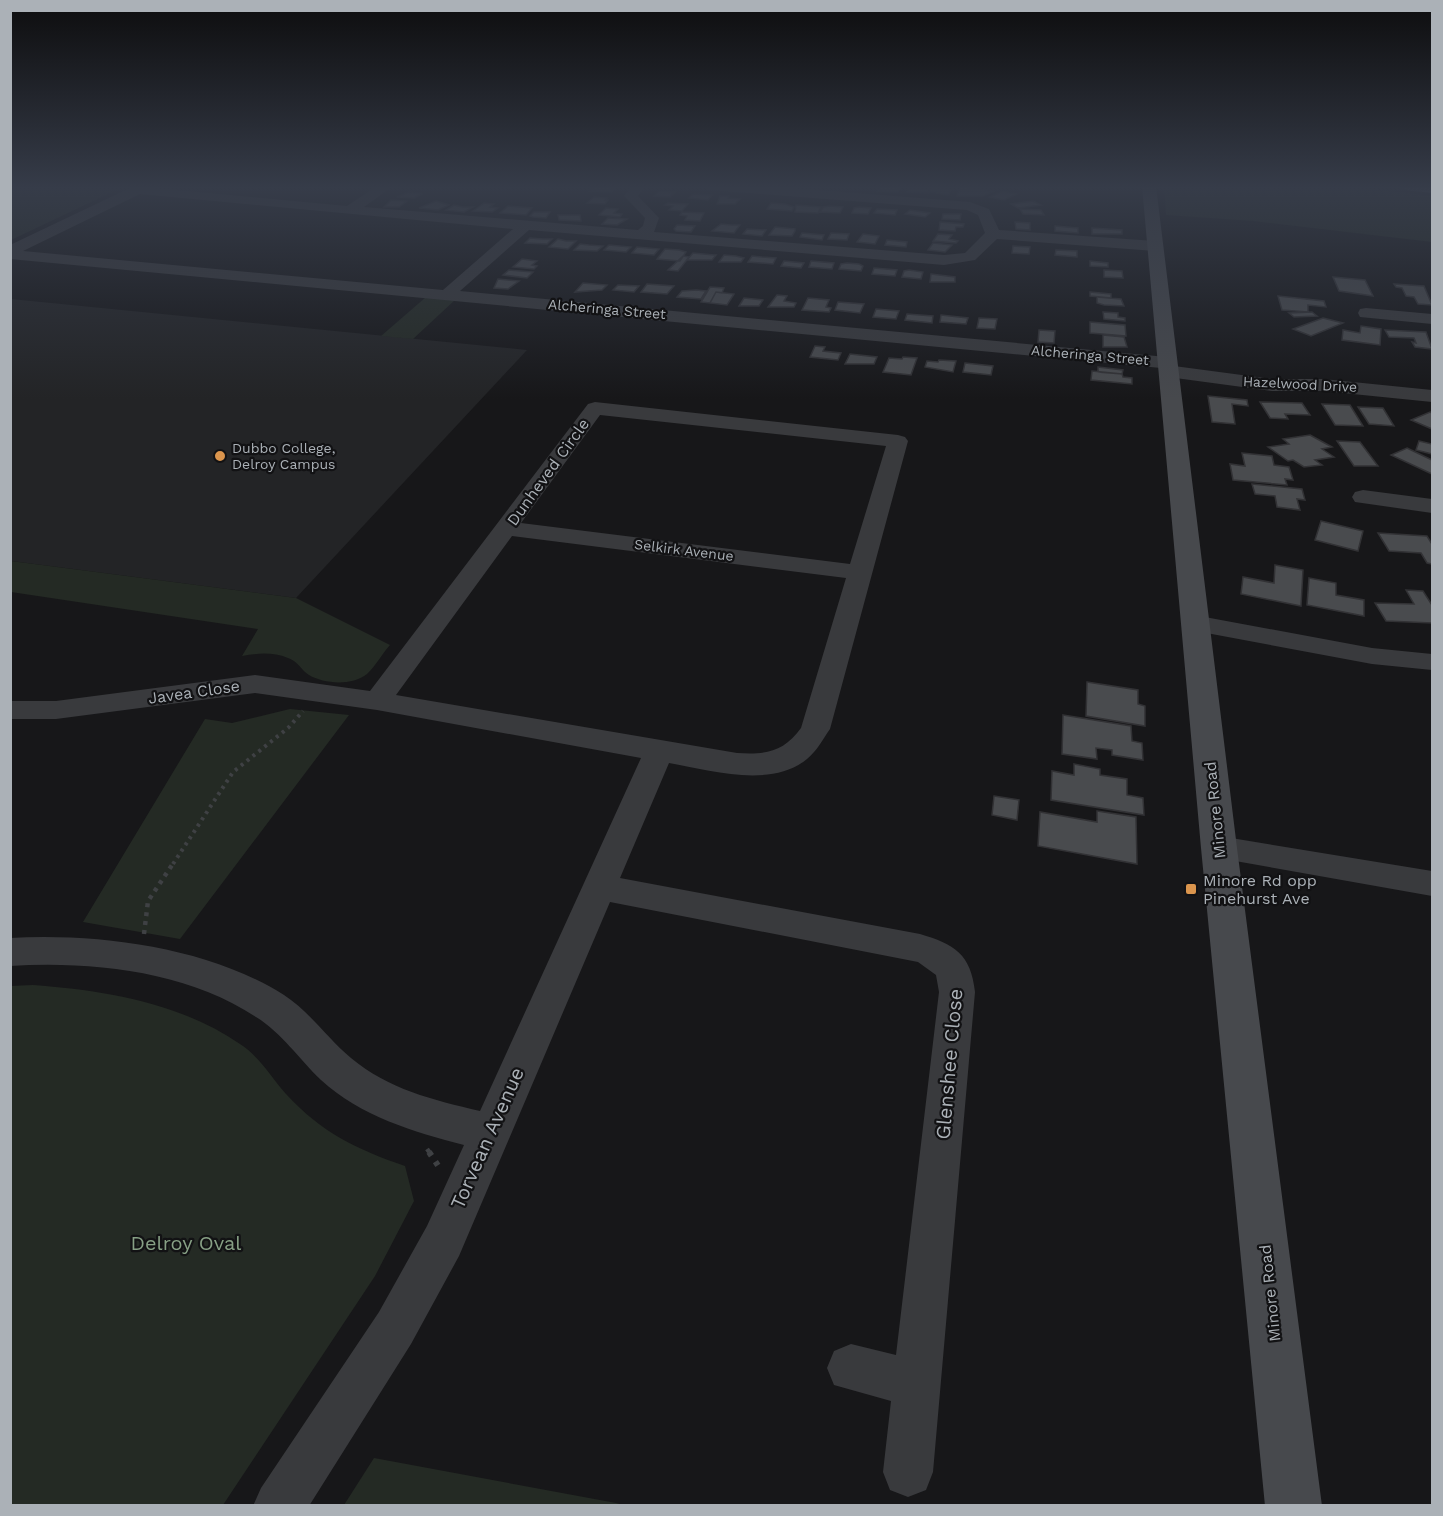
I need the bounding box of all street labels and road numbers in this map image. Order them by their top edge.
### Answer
street label: Alcheringa Street [547,296,667,322]
street label: Alcheringa Street [1030,342,1150,368]
street label: Hazelwood Drive [1243,373,1357,395]
street label: Dunheved Circle [503,415,593,529]
street label: Selkirk Avenue [633,536,735,564]
street label: Javea Close [147,676,241,708]
street label: Minore Road [1200,761,1230,859]
street label: Glenshee Close [930,988,968,1140]
street label: Torvean Avenue [445,1063,529,1213]
street label: Minore Road [1255,1244,1285,1342]

